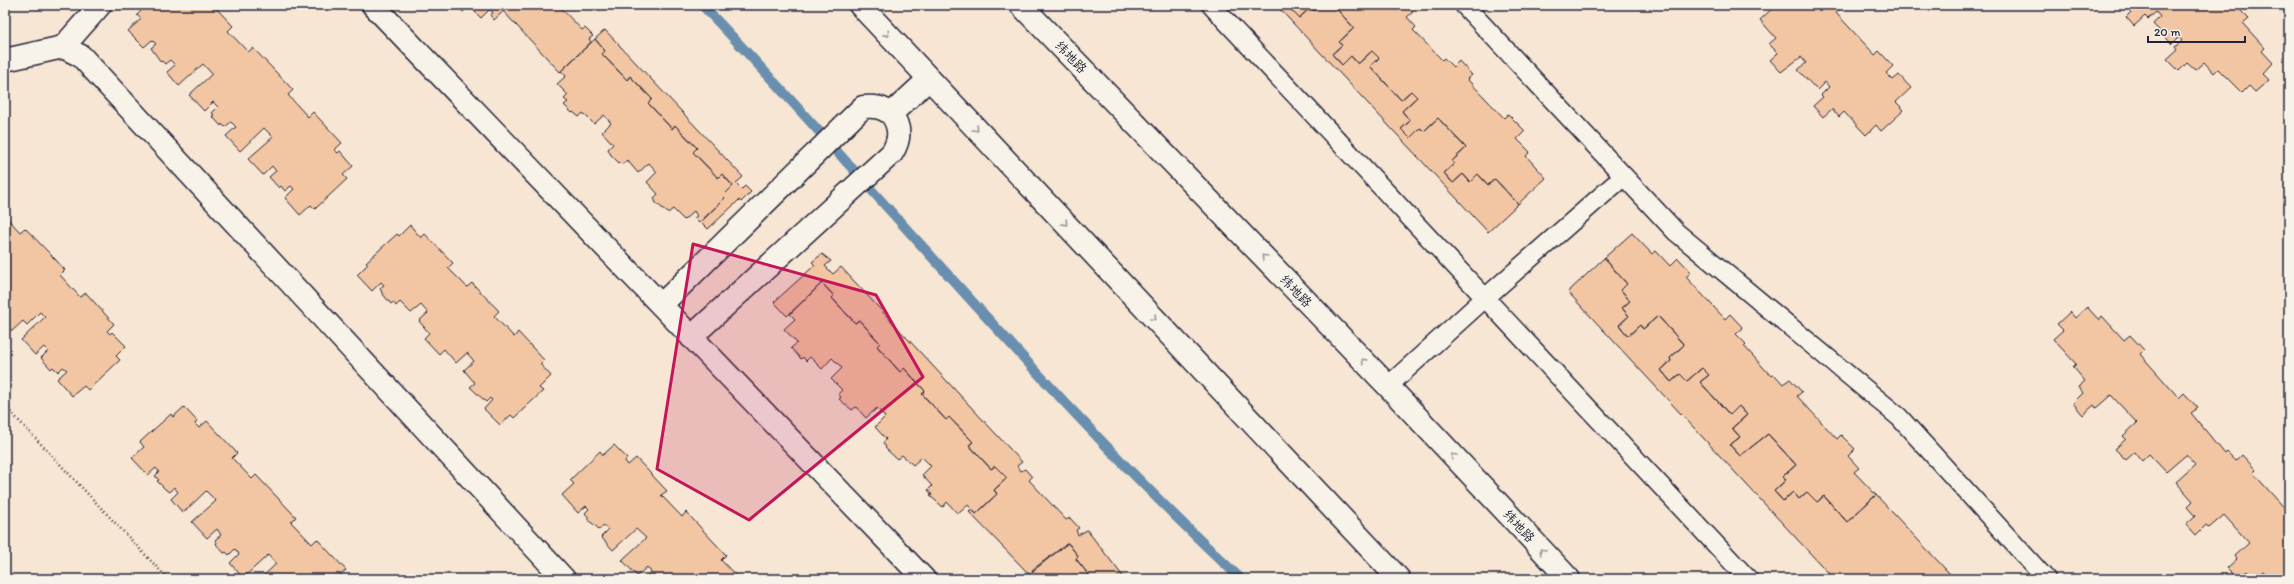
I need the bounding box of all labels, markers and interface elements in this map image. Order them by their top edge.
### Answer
scale bar [2148,18,2245,44]
text: 20 m [2154,25,2181,39]
one-way arrow [882,29,889,37]
street label: 纬地路 [1052,38,1090,76]
one-way arrow [971,124,978,132]
one-way arrow [1060,219,1067,226]
one-way arrow [1262,255,1269,262]
street label: 纬地路 [1277,272,1315,310]
one-way arrow [1149,313,1156,321]
one-way arrow [1361,358,1369,366]
one-way arrow [1450,453,1458,461]
street label: 纬地路 [1500,507,1538,545]
one-way arrow [1540,548,1547,555]

